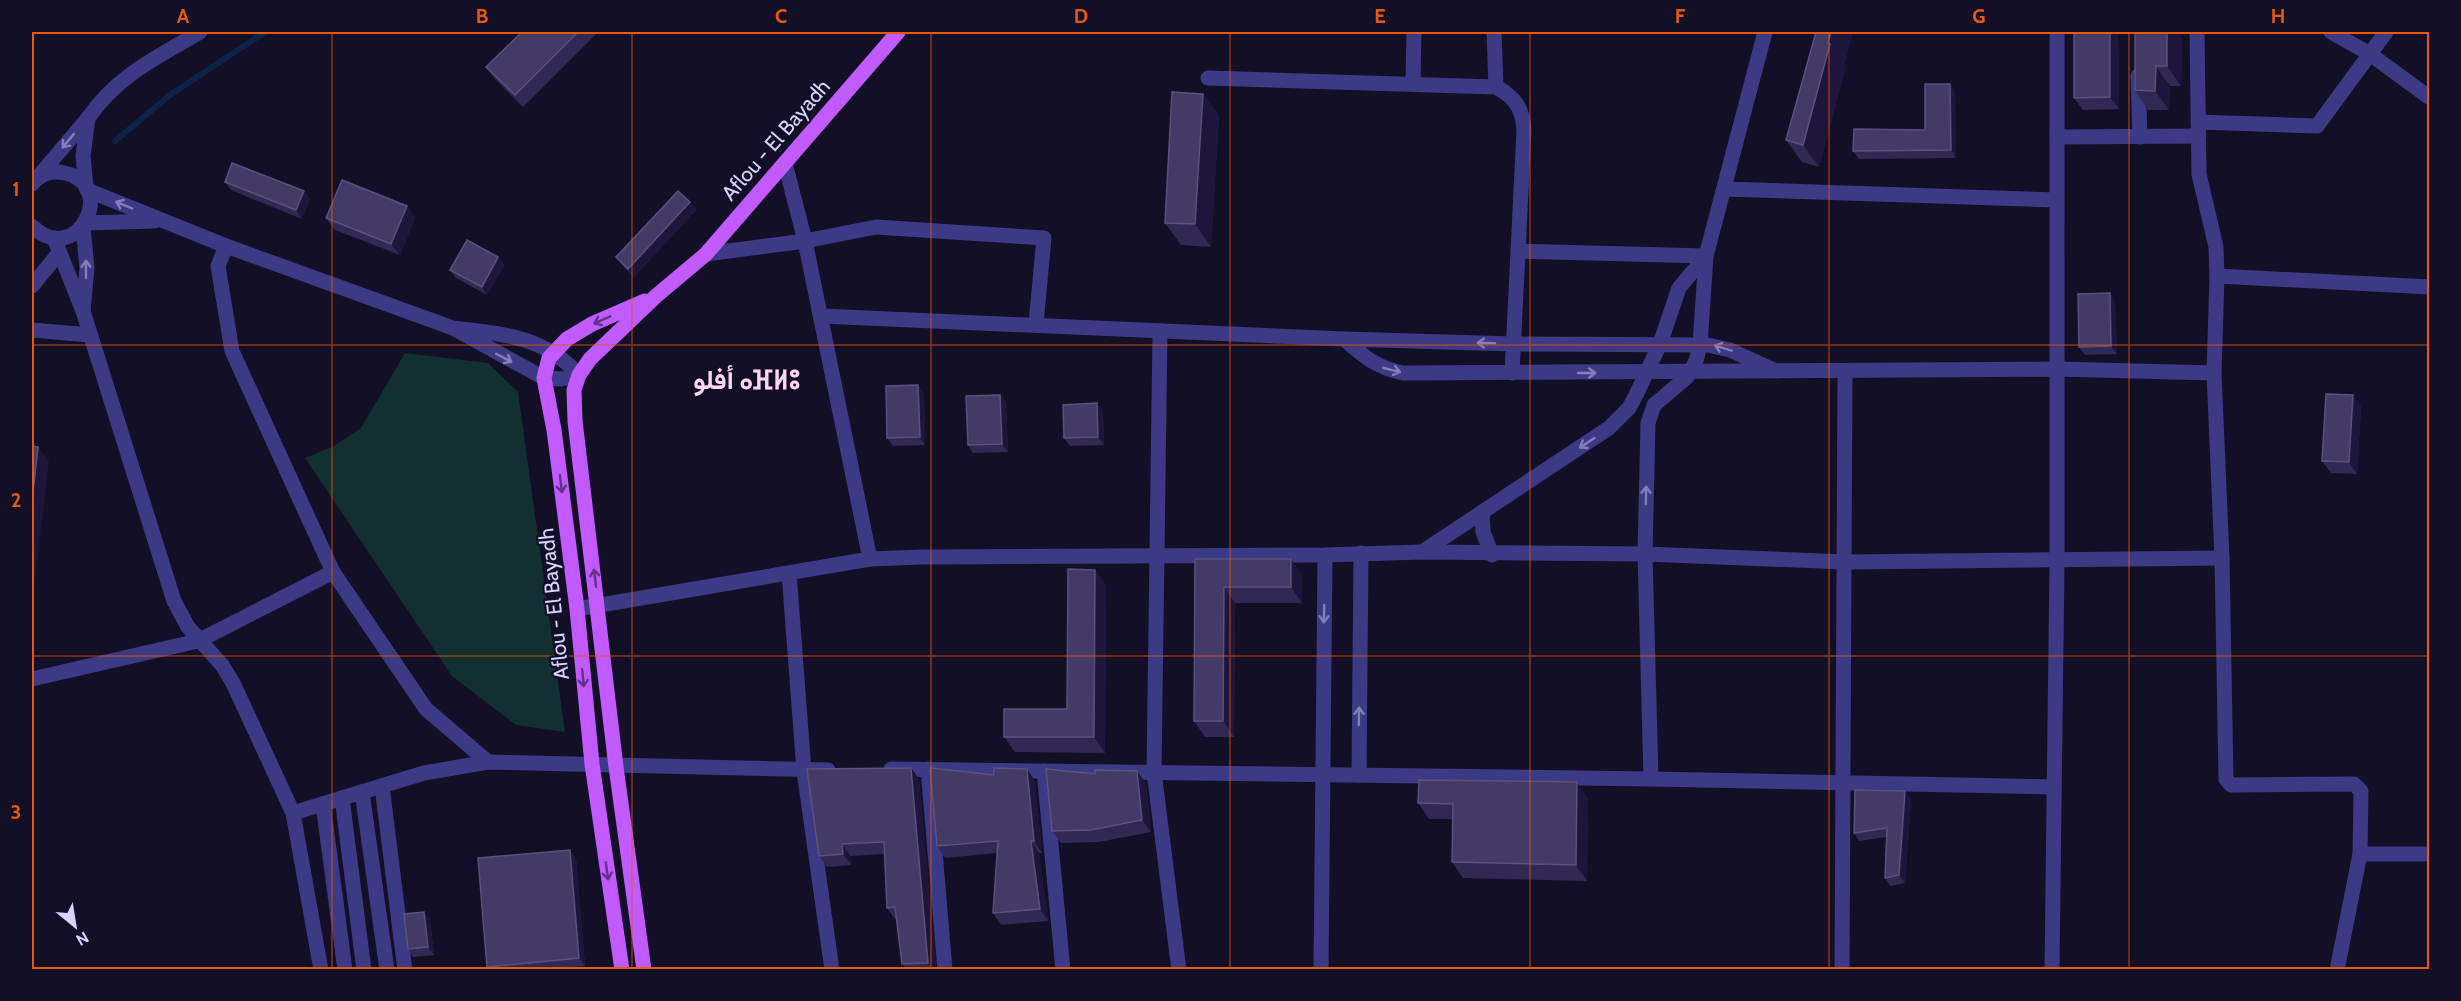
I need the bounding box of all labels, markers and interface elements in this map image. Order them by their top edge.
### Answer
text: A [177,4,190,28]
text: B [476,4,488,28]
text: C [775,4,787,28]
text: D [1074,4,1088,28]
text: E [1374,4,1386,28]
text: F [1675,4,1686,28]
text: G [1972,4,1986,28]
text: H [2271,4,2285,28]
street label: Aflou - El Bayadh [716,74,835,205]
one-way arrow [62,133,75,149]
text: 1 [12,177,20,201]
one-way arrow [115,199,134,210]
one-way arrow [80,259,92,279]
one-way arrow [593,315,611,326]
one-way arrow [1477,337,1497,349]
one-way arrow [1713,342,1732,353]
one-way arrow [494,353,512,364]
district label: أفلو ⴰⴼⵍⵓ [693,363,801,397]
one-way arrow [1382,365,1401,377]
one-way arrow [1576,367,1596,379]
one-way arrow [1579,436,1596,449]
one-way arrow [556,474,567,494]
one-way arrow [1641,486,1652,506]
text: 2 [11,488,21,512]
street label: Aflou - El Bayadh [533,527,574,681]
one-way arrow [589,569,600,588]
one-way arrow [1318,603,1330,623]
one-way arrow [578,668,589,687]
one-way arrow [1353,707,1365,727]
text: 3 [11,800,21,824]
one-way arrow [602,861,613,881]
north arrow [45,896,105,956]
text: N [73,928,92,950]

